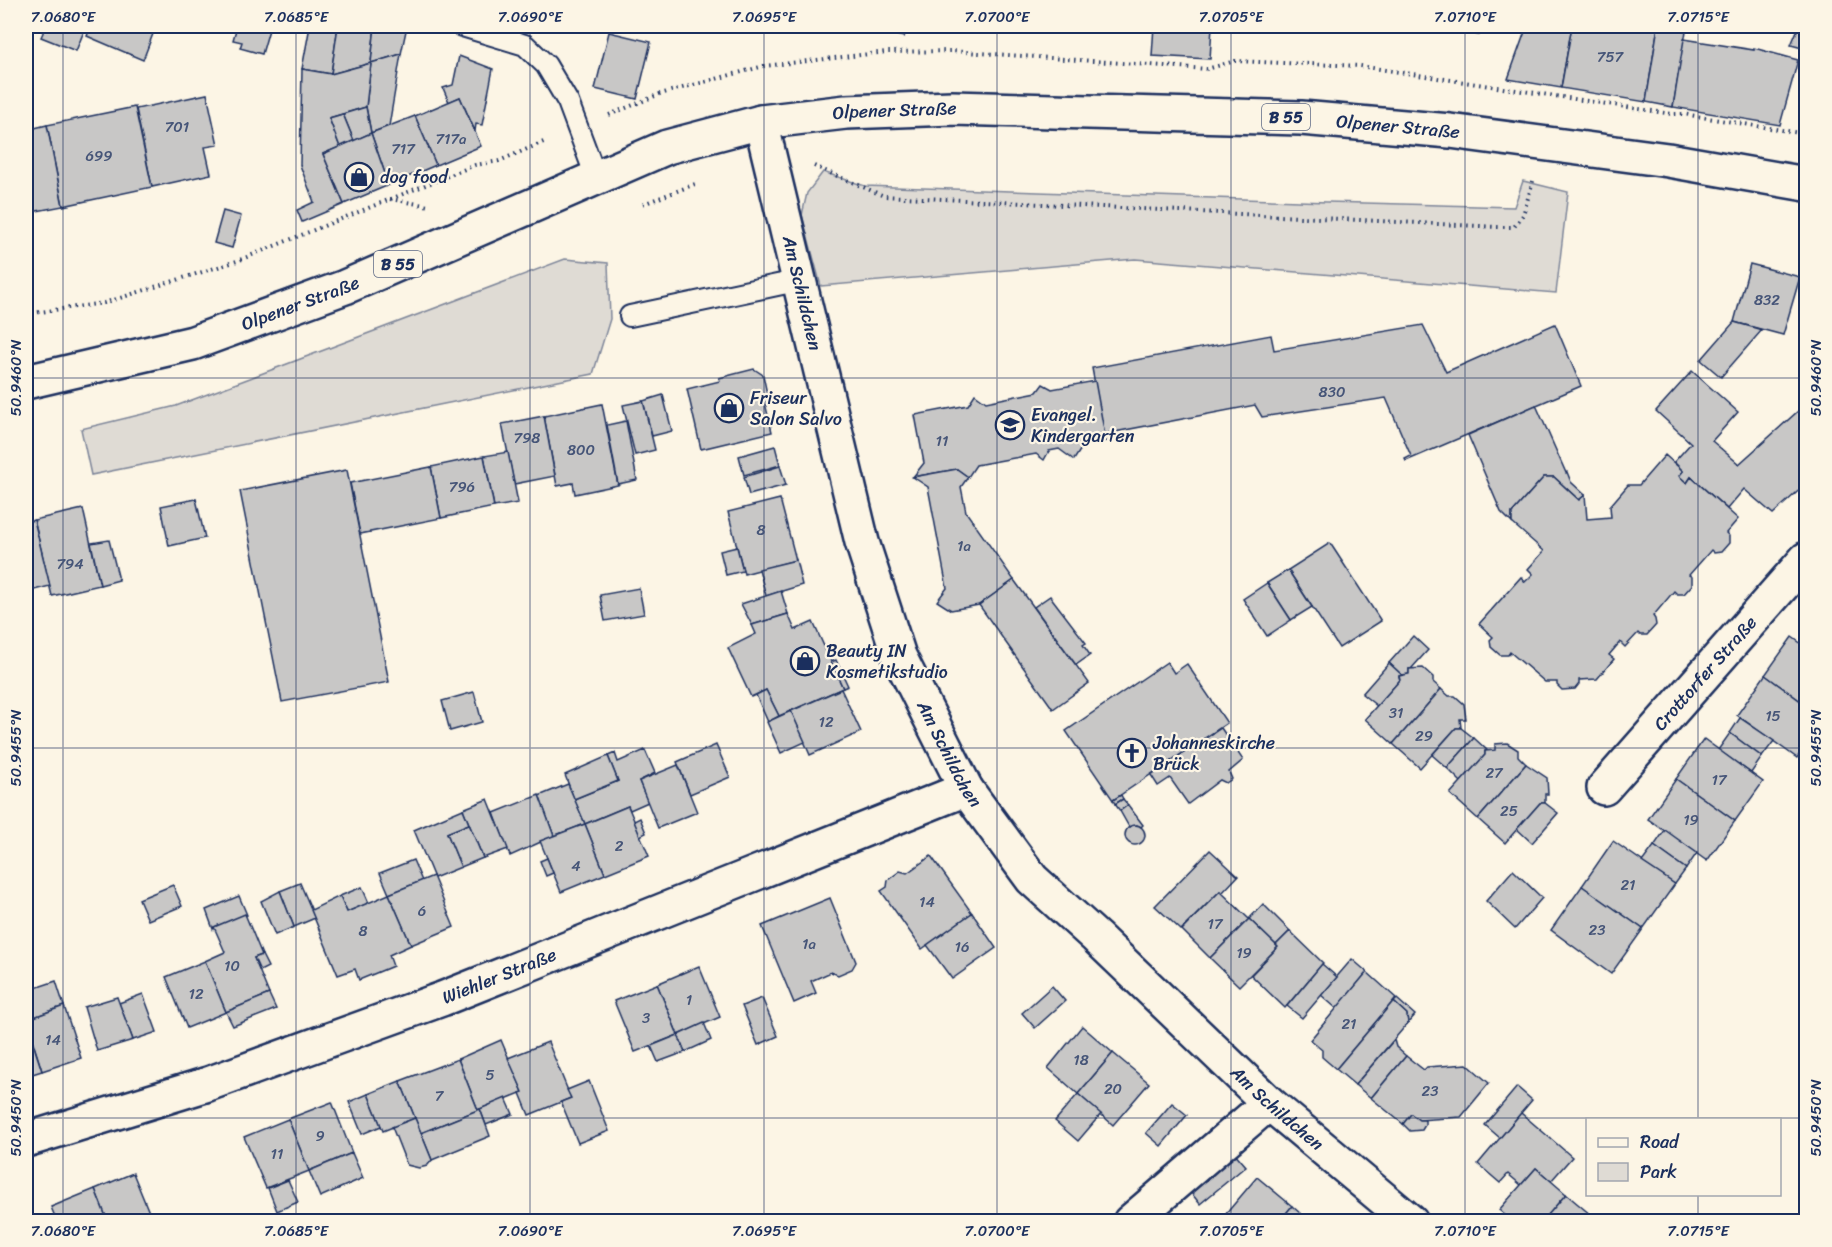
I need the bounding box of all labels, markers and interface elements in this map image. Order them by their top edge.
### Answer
text: 7.0680°E [31,4,97,30]
text: 7.0685°E [264,4,330,30]
text: 7.0690°E [498,4,564,30]
text: 7.0695°E [732,4,798,30]
text: 7.0700°E [965,4,1031,30]
text: 7.0705°E [1199,4,1265,30]
text: 7.0710°E [1434,4,1498,30]
text: 7.0715°E [1667,4,1730,30]
house number: 757 [1597,44,1625,70]
street label: Olpener Straße [831,92,957,129]
road number: B 55 [1262,104,1310,130]
street label: Olpener Straße [1335,105,1462,148]
house number: 701 [165,114,189,140]
house number: 717a [435,126,467,152]
house number: 717 [391,136,416,162]
house number: 699 [86,143,112,169]
shop icon: dog food [343,161,375,193]
place label: dog food [380,161,449,193]
street label: Am Schildchen [773,231,831,354]
road number: B 55 [374,251,422,277]
street label: Olpener Straße [237,267,365,340]
house number: 832 [1754,287,1780,313]
text: 50.9460°N [3,339,29,416]
text: 50.9460°N [1803,339,1829,416]
house number: 830 [1319,379,1345,405]
place label: Friseur Salon Salvo [750,382,842,435]
shop icon: Friseur Salon Salvo [713,392,745,424]
place label: Evangel. Kindergarten [1031,399,1135,452]
school or university icon: Evangel. Kindergarten [994,409,1026,441]
house number: 798 [514,425,540,451]
house number: 11 [936,428,948,454]
house number: 800 [567,437,595,463]
house number: 796 [449,474,475,500]
house number: 8 [756,517,766,543]
house number: 1a [957,533,971,559]
house number: 794 [56,551,84,577]
street label: Crottorfer Straße [1645,608,1765,738]
place label: Beauty IN Kosmetikstudio [826,635,948,688]
shop icon: Beauty IN Kosmetikstudio [789,645,821,677]
street label: Am Schildchen [907,694,991,815]
house number: 31 [1389,700,1403,726]
house number: 15 [1765,703,1781,729]
text: 50.9455°N [3,709,29,786]
house number: 12 [818,709,834,735]
text: 50.9455°N [1803,709,1829,786]
house number: 29 [1415,723,1433,749]
place label: Johanneskirche Brück [1152,727,1275,780]
church icon: Johanneskirche Brück [1116,737,1148,769]
house number: 27 [1485,760,1504,786]
house number: 17 [1711,767,1728,793]
house number: 25 [1500,798,1518,824]
house number: 19 [1683,807,1699,833]
house number: 2 [615,833,624,859]
house number: 4 [571,853,581,879]
house number: 21 [1620,872,1636,898]
house number: 14 [919,889,935,915]
house number: 6 [418,898,426,924]
house number: 17 [1207,911,1224,937]
house number: 23 [1589,917,1605,943]
house number: 8 [358,918,368,944]
house number: 1a [802,931,816,957]
house number: 16 [955,934,969,960]
street label: Wiehler Straße [437,939,561,1013]
house number: 19 [1236,940,1252,966]
house number: 10 [224,953,240,979]
house number: 12 [188,981,204,1007]
house number: 1 [686,987,692,1013]
house number: 3 [642,1005,650,1031]
house number: 21 [1341,1011,1357,1037]
house number: 14 [45,1027,61,1053]
house number: 18 [1073,1047,1089,1073]
street label: Am Schildchen [1222,1057,1332,1159]
house number: 5 [485,1062,495,1088]
house number: 20 [1104,1076,1122,1102]
house number: 23 [1422,1078,1438,1104]
text: 50.9450°N [3,1079,29,1157]
text: 50.9450°N [1803,1079,1829,1157]
house number: 7 [435,1083,445,1109]
legend [1586,1118,1781,1196]
house number: 9 [315,1123,325,1149]
text: Road [1640,1126,1680,1158]
house number: 11 [271,1141,283,1167]
text: Park [1640,1156,1677,1188]
text: 7.0680°E [31,1218,97,1244]
text: 7.0685°E [264,1218,330,1244]
text: 7.0690°E [498,1218,564,1244]
text: 7.0695°E [732,1218,798,1244]
text: 7.0700°E [965,1218,1031,1244]
text: 7.0705°E [1199,1218,1265,1244]
text: 7.0710°E [1434,1218,1498,1244]
text: 7.0715°E [1667,1218,1730,1244]

